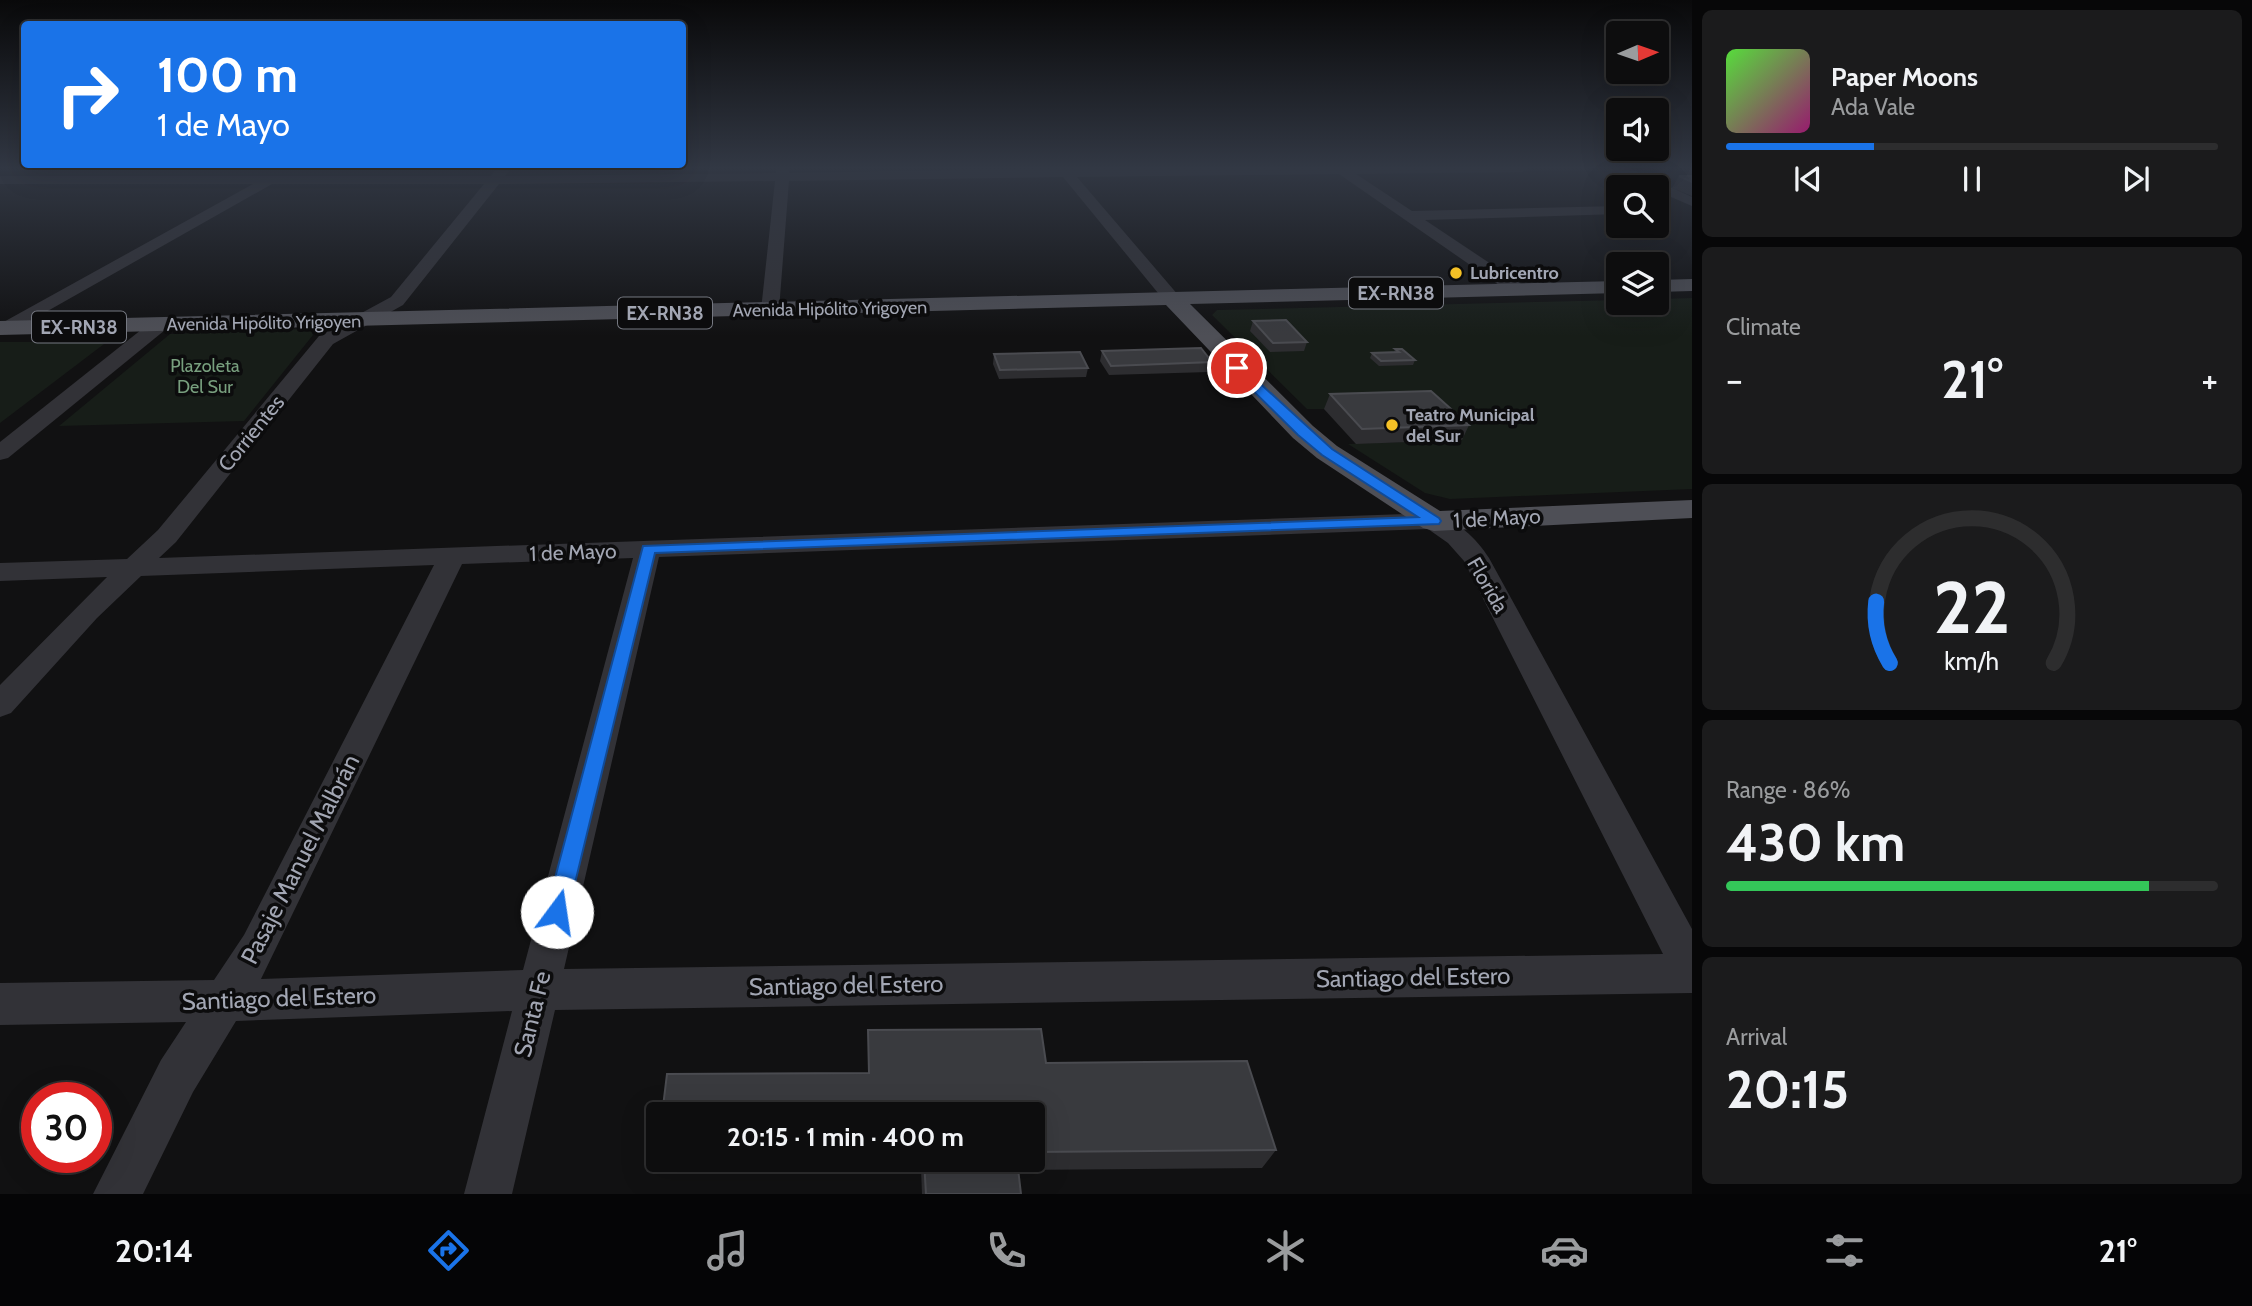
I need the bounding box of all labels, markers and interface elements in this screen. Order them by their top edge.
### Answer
north arrow [1606,21,1670,84]
map controls [1606,21,1669,315]
text: 100 m [157,45,298,104]
icon: right [42,49,133,140]
text: Paper Moons [1831,61,1978,93]
text: Ada Vale [1831,93,1915,121]
button: sound [1606,98,1669,161]
text: 1 de Mayo [157,105,290,144]
icon: previous [1789,160,1827,198]
icon: pause [1953,160,1991,198]
icon: next [2117,160,2155,198]
button: search [1606,175,1669,238]
button: layers [1606,252,1669,315]
place label: Lubricentro [1470,262,1559,284]
marker: Lubricentro [1448,265,1464,281]
road number: EX-RN38 [1349,278,1443,308]
street label: Avenida Hipólito Yrigoyen [733,296,927,322]
road number: EX-RN38 [618,298,712,328]
street label: Avenida Hipólito Yrigoyen [167,310,361,336]
road number: EX-RN38 [32,312,126,342]
text: Climate [1726,313,1801,341]
pin [1207,338,1267,398]
text: 21° [1941,348,2003,411]
icon: arrive [1218,349,1256,387]
park label: Plazoleta Del Sur [170,355,240,398]
text: − [1726,356,1743,403]
text: + [2201,356,2218,403]
street label: Corrientes [213,390,289,476]
place label: Teatro Municipal del Sur [1406,404,1535,447]
marker: Teatro Municipal del Sur [1384,417,1400,433]
street label: 1 de Mayo [1453,503,1541,533]
street label: 1 de Mayo [529,538,617,566]
street label: Florida [1462,553,1514,617]
text: 22 [1933,563,2011,651]
text: km/h [1945,646,1999,676]
street label: Pasaje Manuel Malbrán [235,749,365,969]
text: Range · 86% [1726,776,1850,804]
text: 430 km [1726,811,1905,874]
position arrow [520,875,594,949]
street label: Santiago del Estero [1315,961,1511,993]
street label: Santa Fe [507,968,557,1060]
street label: Santiago del Estero [748,969,944,1001]
street label: Santiago del Estero [181,980,377,1016]
text: Arrival [1726,1023,1787,1051]
text: 20:15 [1726,1058,1849,1121]
speed limit sign: 30 [21,1082,112,1173]
text: 20:15 · 1 min · 400 m [727,1121,964,1153]
icon: directions [424,1226,473,1275]
icon: music [703,1226,752,1275]
icon: phone [982,1226,1031,1275]
icon: climate [1261,1226,1310,1275]
icon: car [1540,1226,1589,1275]
icon: filters [1820,1226,1869,1275]
text: 20:14 [115,1231,193,1270]
text: 21° [2099,1231,2137,1270]

